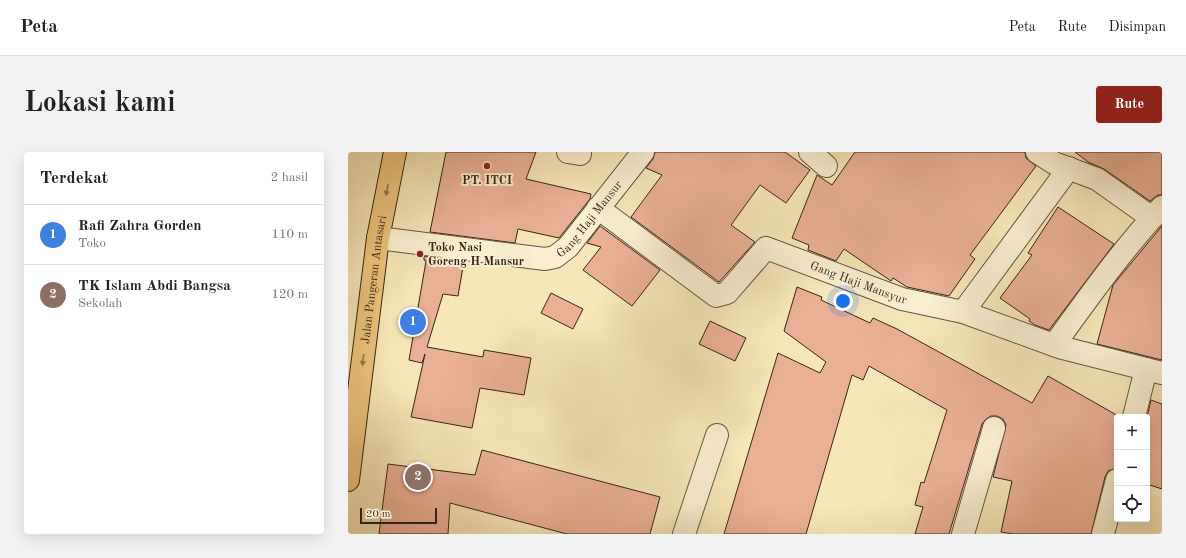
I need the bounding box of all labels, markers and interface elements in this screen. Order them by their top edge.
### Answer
text: Peta [20,18,58,37]
text: Peta [1009,20,1036,34]
text: Rute [1058,20,1087,34]
text: Disimpan [1109,20,1166,34]
button: Rute [1096,86,1162,123]
text: Lokasi kami [24,90,176,118]
marker: PT. ITCI [482,161,492,171]
text: Terdekat [40,170,108,187]
text: 2 hasil [271,171,308,184]
place label: PT. ITCI [462,175,512,187]
street label: Gang Haji Mansur [555,179,625,260]
one-way arrow [384,184,390,196]
street label: Jalan Pangeran Antasari [360,215,389,345]
text: Rafi Zahra Gorden [78,219,202,234]
text: 1 [49,228,57,241]
text: 110 m [271,228,308,241]
text: Toko [78,237,106,250]
place label: Toko Nasi Goreng H Mansur [428,242,524,268]
marker: Toko Nasi Goreng H Mansur [415,249,425,259]
street label: Gang Haji Mansyur [808,260,908,307]
text: TK Islam Abdi Bangsa [78,279,231,294]
text: 2 [49,288,57,301]
text: 120 m [271,288,308,301]
your location [833,291,853,311]
text: Sekolah [78,297,122,310]
pin: 1 [400,307,426,337]
one-way arrow [359,354,366,366]
map controls [1114,414,1150,522]
button: + [1114,414,1150,450]
button: − [1114,450,1150,486]
pin: 2 [405,462,431,492]
button: locate [1114,486,1150,522]
scale bar [360,506,437,525]
text: 20 m [366,509,391,520]

